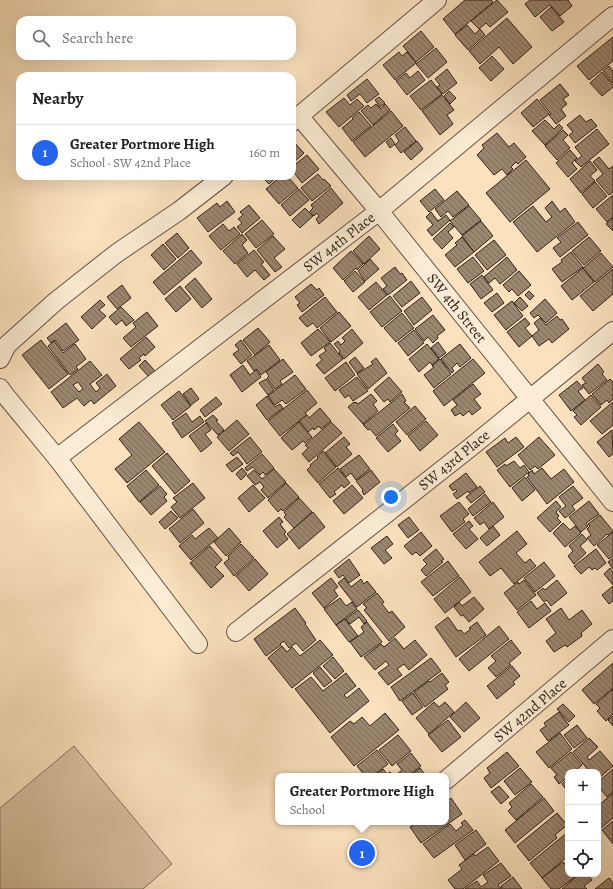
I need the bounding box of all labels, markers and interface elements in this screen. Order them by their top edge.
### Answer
search box [16,16,296,60]
icon: search [30,27,52,49]
text: Search here [62,28,133,48]
text: Nearby [32,87,83,110]
text: Greater Portmore High [70,134,215,154]
text: 1 [43,144,47,161]
text: 160 m [249,144,280,161]
text: School · SW 42nd Place [70,154,191,171]
street label: SW 44th Place [299,207,379,276]
street label: SW 4th Street [423,269,491,347]
street label: SW 43rd Place [414,425,494,495]
your location [381,487,401,507]
street label: SW 42nd Place [489,673,571,747]
map controls [565,769,601,877]
button: + [565,769,601,805]
popup [275,773,449,825]
text: Greater Portmore High [290,781,434,801]
text: School [290,801,325,818]
button: − [565,805,601,841]
pin: 1 [349,838,375,868]
button: locate [565,841,601,877]

